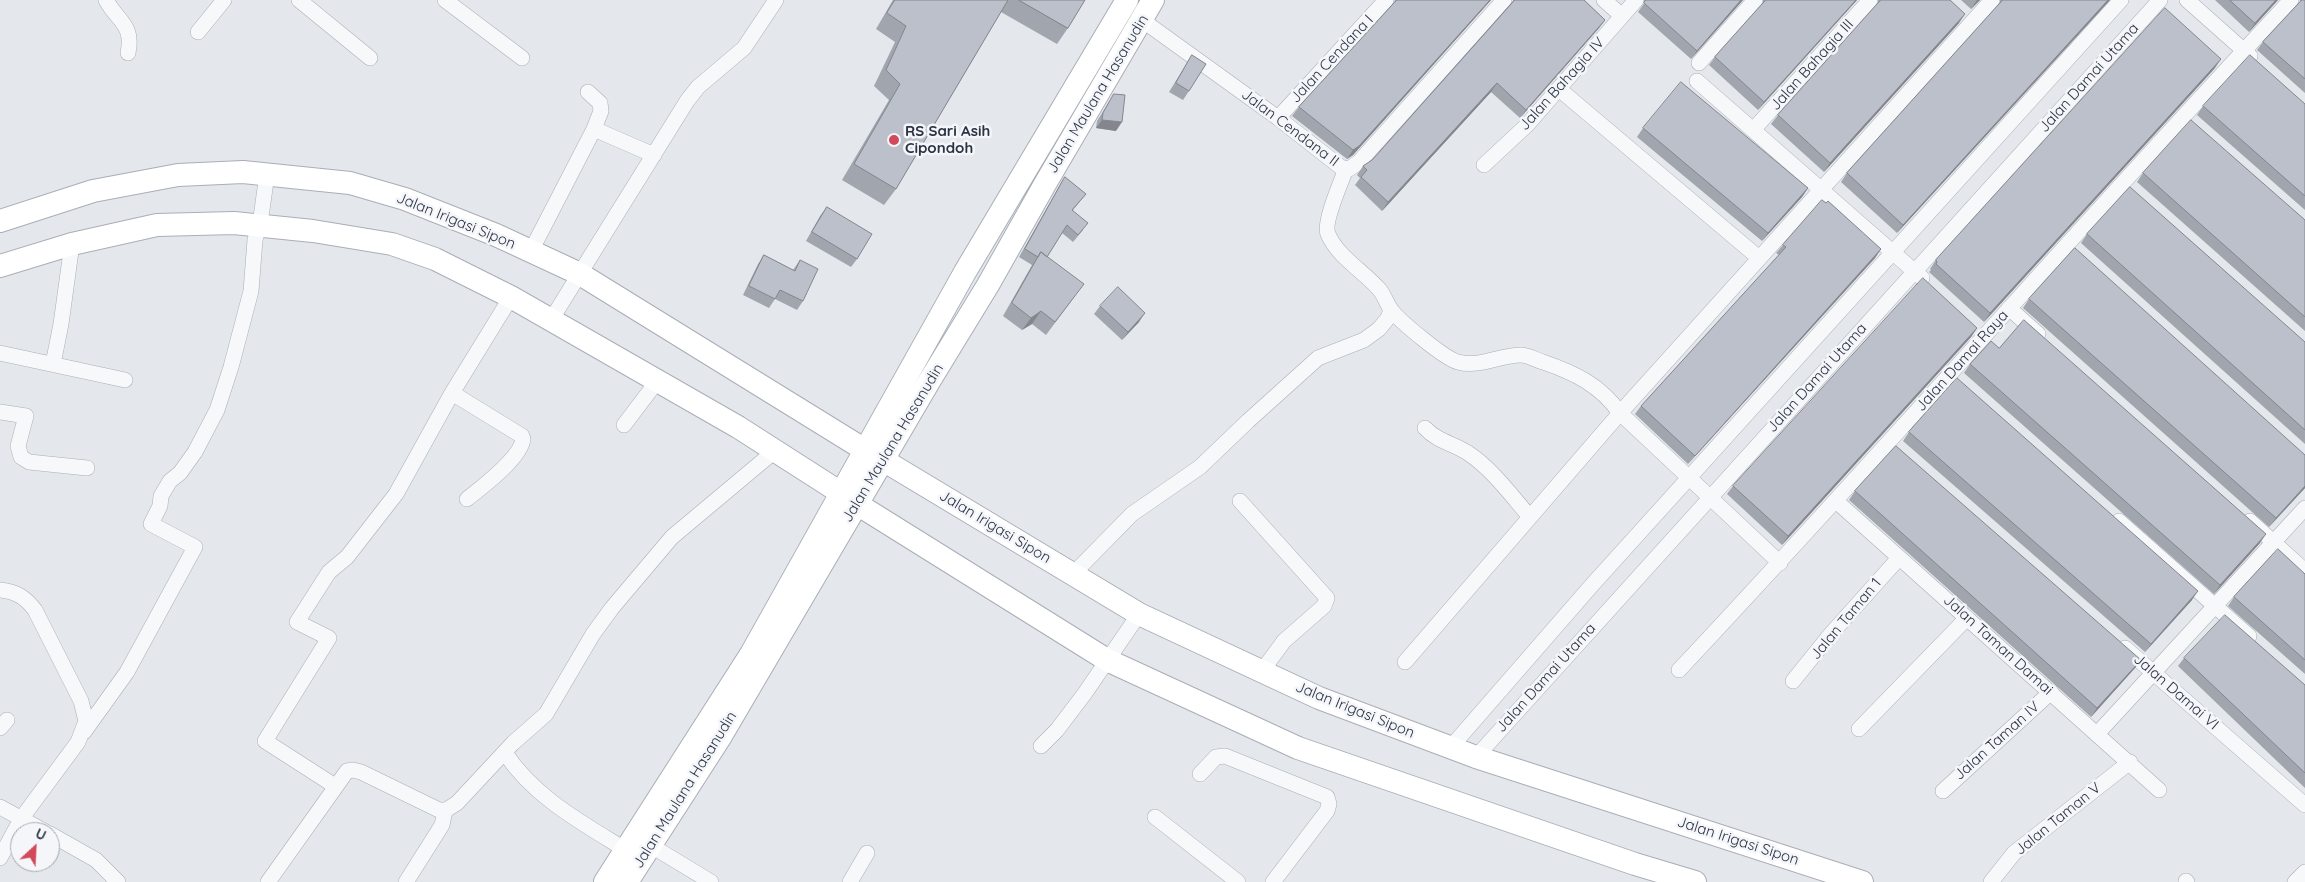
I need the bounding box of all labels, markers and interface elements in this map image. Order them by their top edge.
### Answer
street label: Jalan Cendana I [1287,11,1377,107]
street label: Jalan Maulana Hasanudin [1044,12,1152,176]
street label: Jalan Bahagia III [1766,16,1858,114]
street label: Jalan Damai Utama [2035,20,2143,136]
street label: Jalan Bahagia IV [1516,34,1608,134]
street label: Jalan Cendana II [1238,85,1342,171]
place label: RS Sari Asih Cipondoh [905,122,990,157]
marker: RS Sari Asih Cipondoh [887,133,901,147]
street label: Jalan Irigasi Sipon [394,189,518,253]
street label: Jalan Damai Raya [1912,307,2012,415]
street label: Jalan Damai Utama [1763,320,1871,436]
street label: Jalan Maulana Hasanudin [839,361,947,525]
street label: Jalan Irigasi Sipon [936,487,1054,567]
street label: Jalan Taman 1 [1807,575,1885,663]
street label: Jalan Taman Damai [1940,591,2056,699]
street label: Jalan Damai Utama [1492,620,1600,736]
street label: Jalan Damai VI [2130,650,2222,734]
street label: Jalan Irigasi Sipon [1293,678,1417,742]
street label: Jalan Taman IV [1951,698,2043,784]
street label: Jalan Maulana Hasanudin [629,708,741,872]
street label: Jalan Taman V [2011,779,2105,859]
street label: Jalan Irigasi Sipon [1675,813,1801,869]
north arrow [10,822,60,872]
text: U [33,824,49,845]

